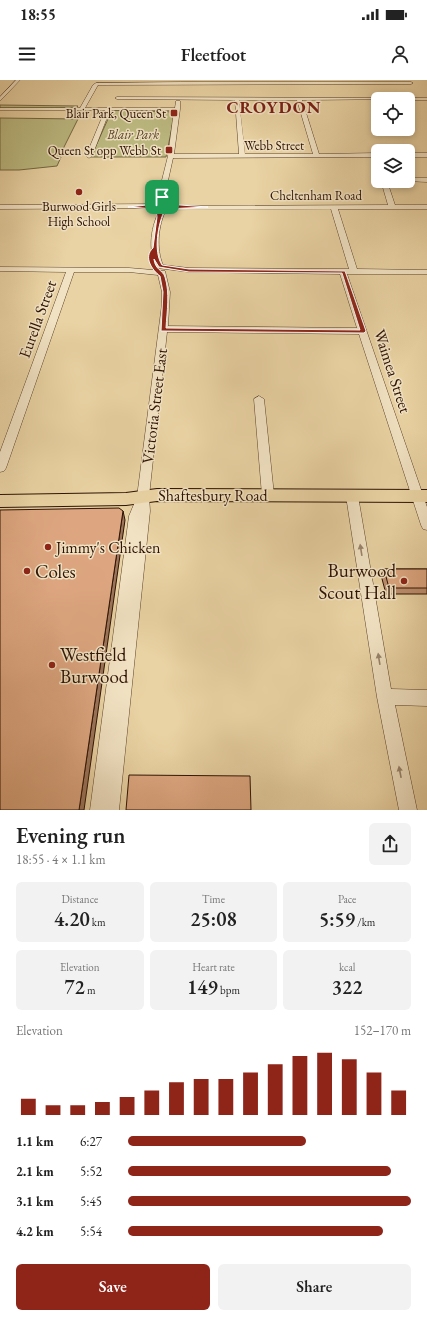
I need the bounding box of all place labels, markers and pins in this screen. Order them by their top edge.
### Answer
place label: Blair Park, Queen St [66,105,166,122]
marker: Blair Park, Queen St [169,108,179,118]
place label: Queen St opp Webb St [48,142,161,159]
marker: Queen St opp Webb St [164,145,174,155]
pin [145,180,179,214]
marker: Burwood Girls High School [74,187,84,197]
place label: Burwood Girls High School [42,198,116,230]
place label: Jimmy's Chicken [54,537,161,558]
marker: Jimmy's Chicken [43,542,53,552]
place label: Burwood Scout Hall [319,558,396,605]
place label: Coles [35,559,76,584]
marker: Coles [22,566,32,576]
marker: Burwood Scout Hall [399,576,409,586]
place label: Westfield Burwood [60,642,129,689]
marker: Westfield Burwood [47,660,57,670]

